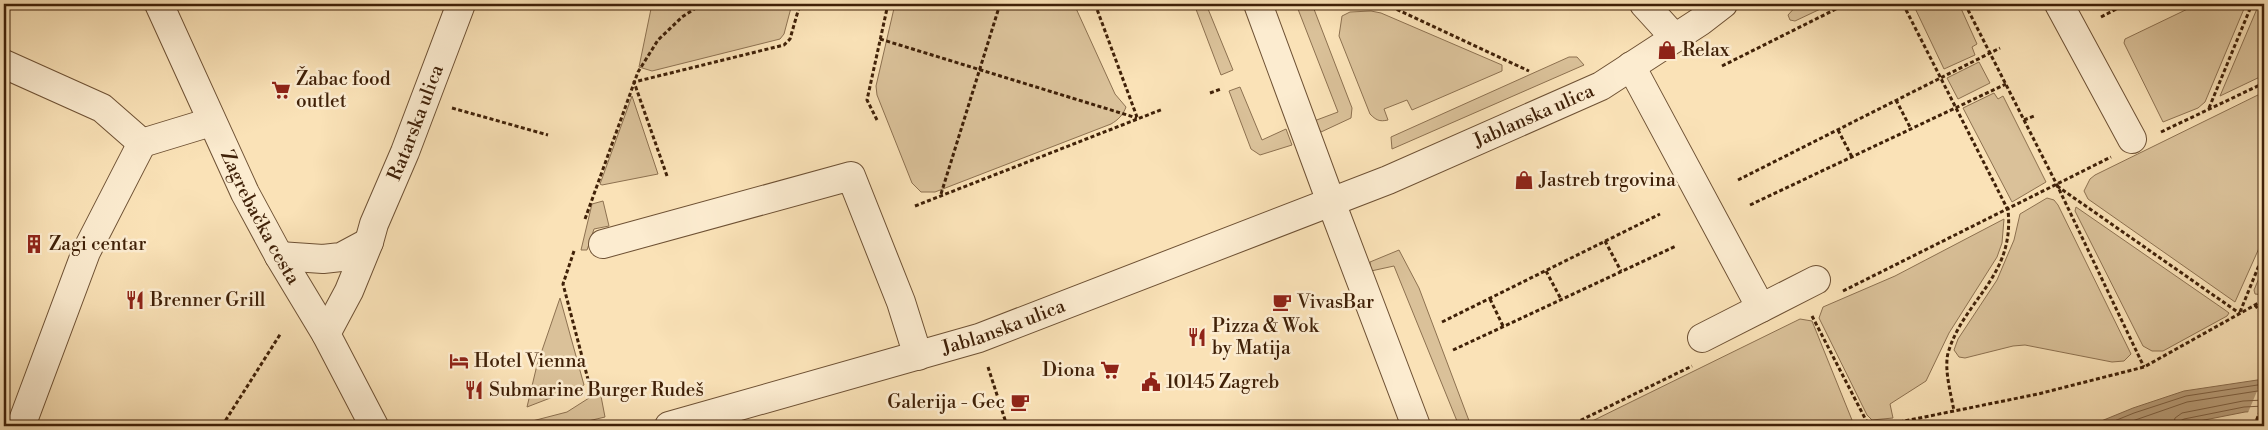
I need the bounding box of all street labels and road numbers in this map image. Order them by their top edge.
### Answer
street label: Ratarska ulica [382,61,449,184]
street label: Jablanska ulica [1469,78,1598,153]
street label: Zagrebačka cesta [215,146,305,289]
street label: Jablanska ulica [938,294,1069,360]

